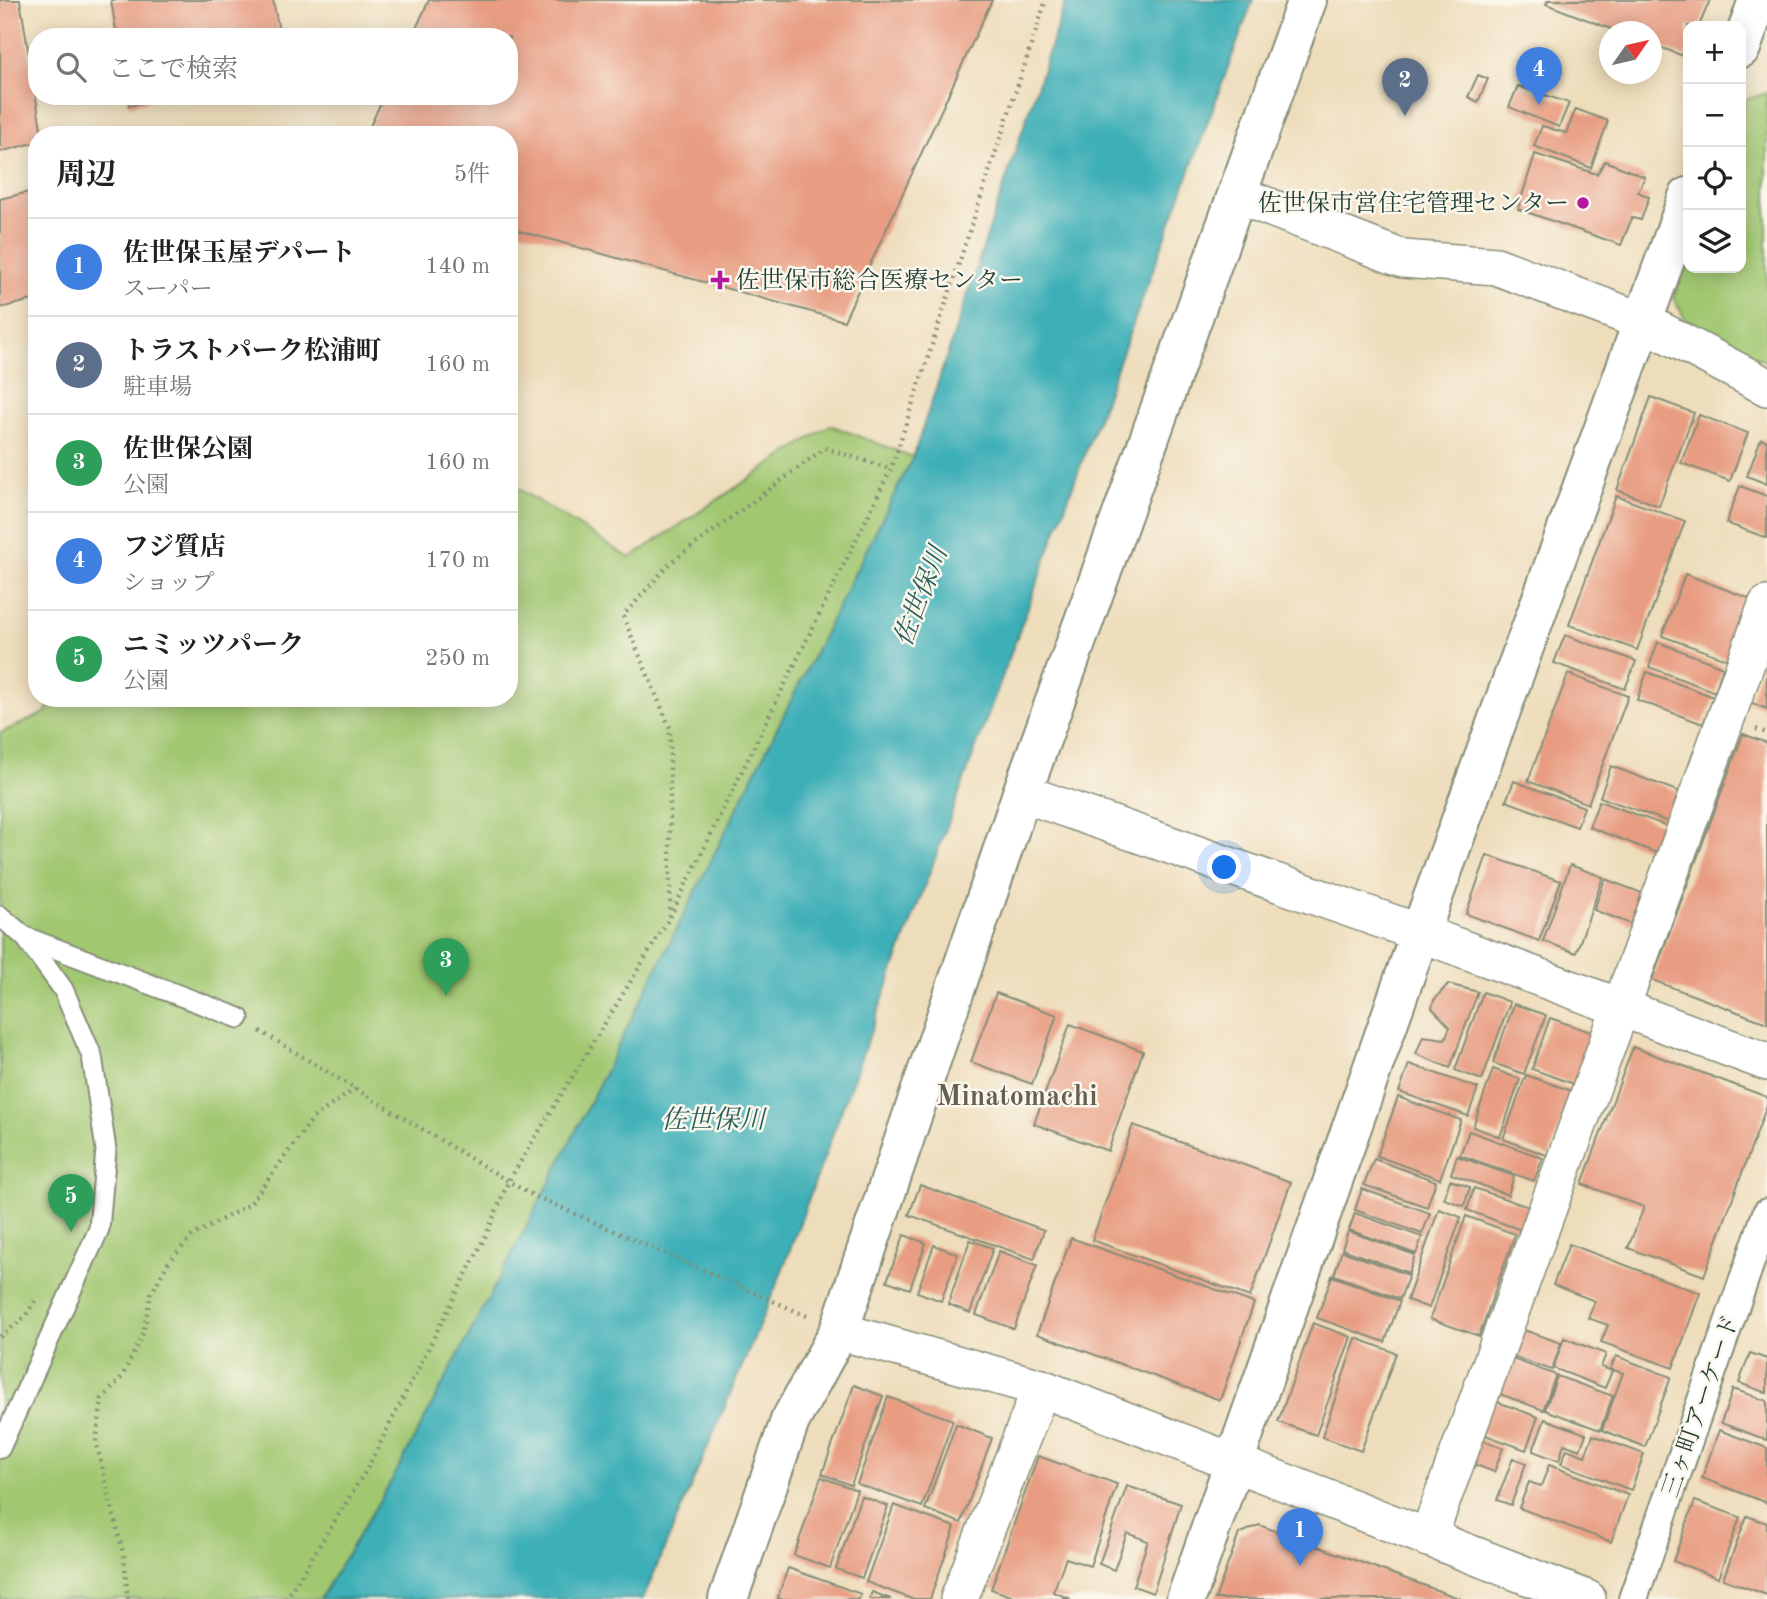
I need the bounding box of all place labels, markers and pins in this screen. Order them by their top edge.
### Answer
pin: 4 [1516,47,1562,105]
pin: 2 [1382,58,1428,116]
place label: 佐世保市営住宅管理センター [1258,190,1569,217]
marker: 佐世保市営住宅管理センター [1575,195,1591,211]
place label: 佐世保市総合医療センター [736,267,1023,294]
marker: 佐世保市総合医療センター [710,270,730,290]
pin: 3 [423,938,469,996]
pin: 5 [48,1174,94,1232]
pin: 1 [1277,1508,1323,1566]

